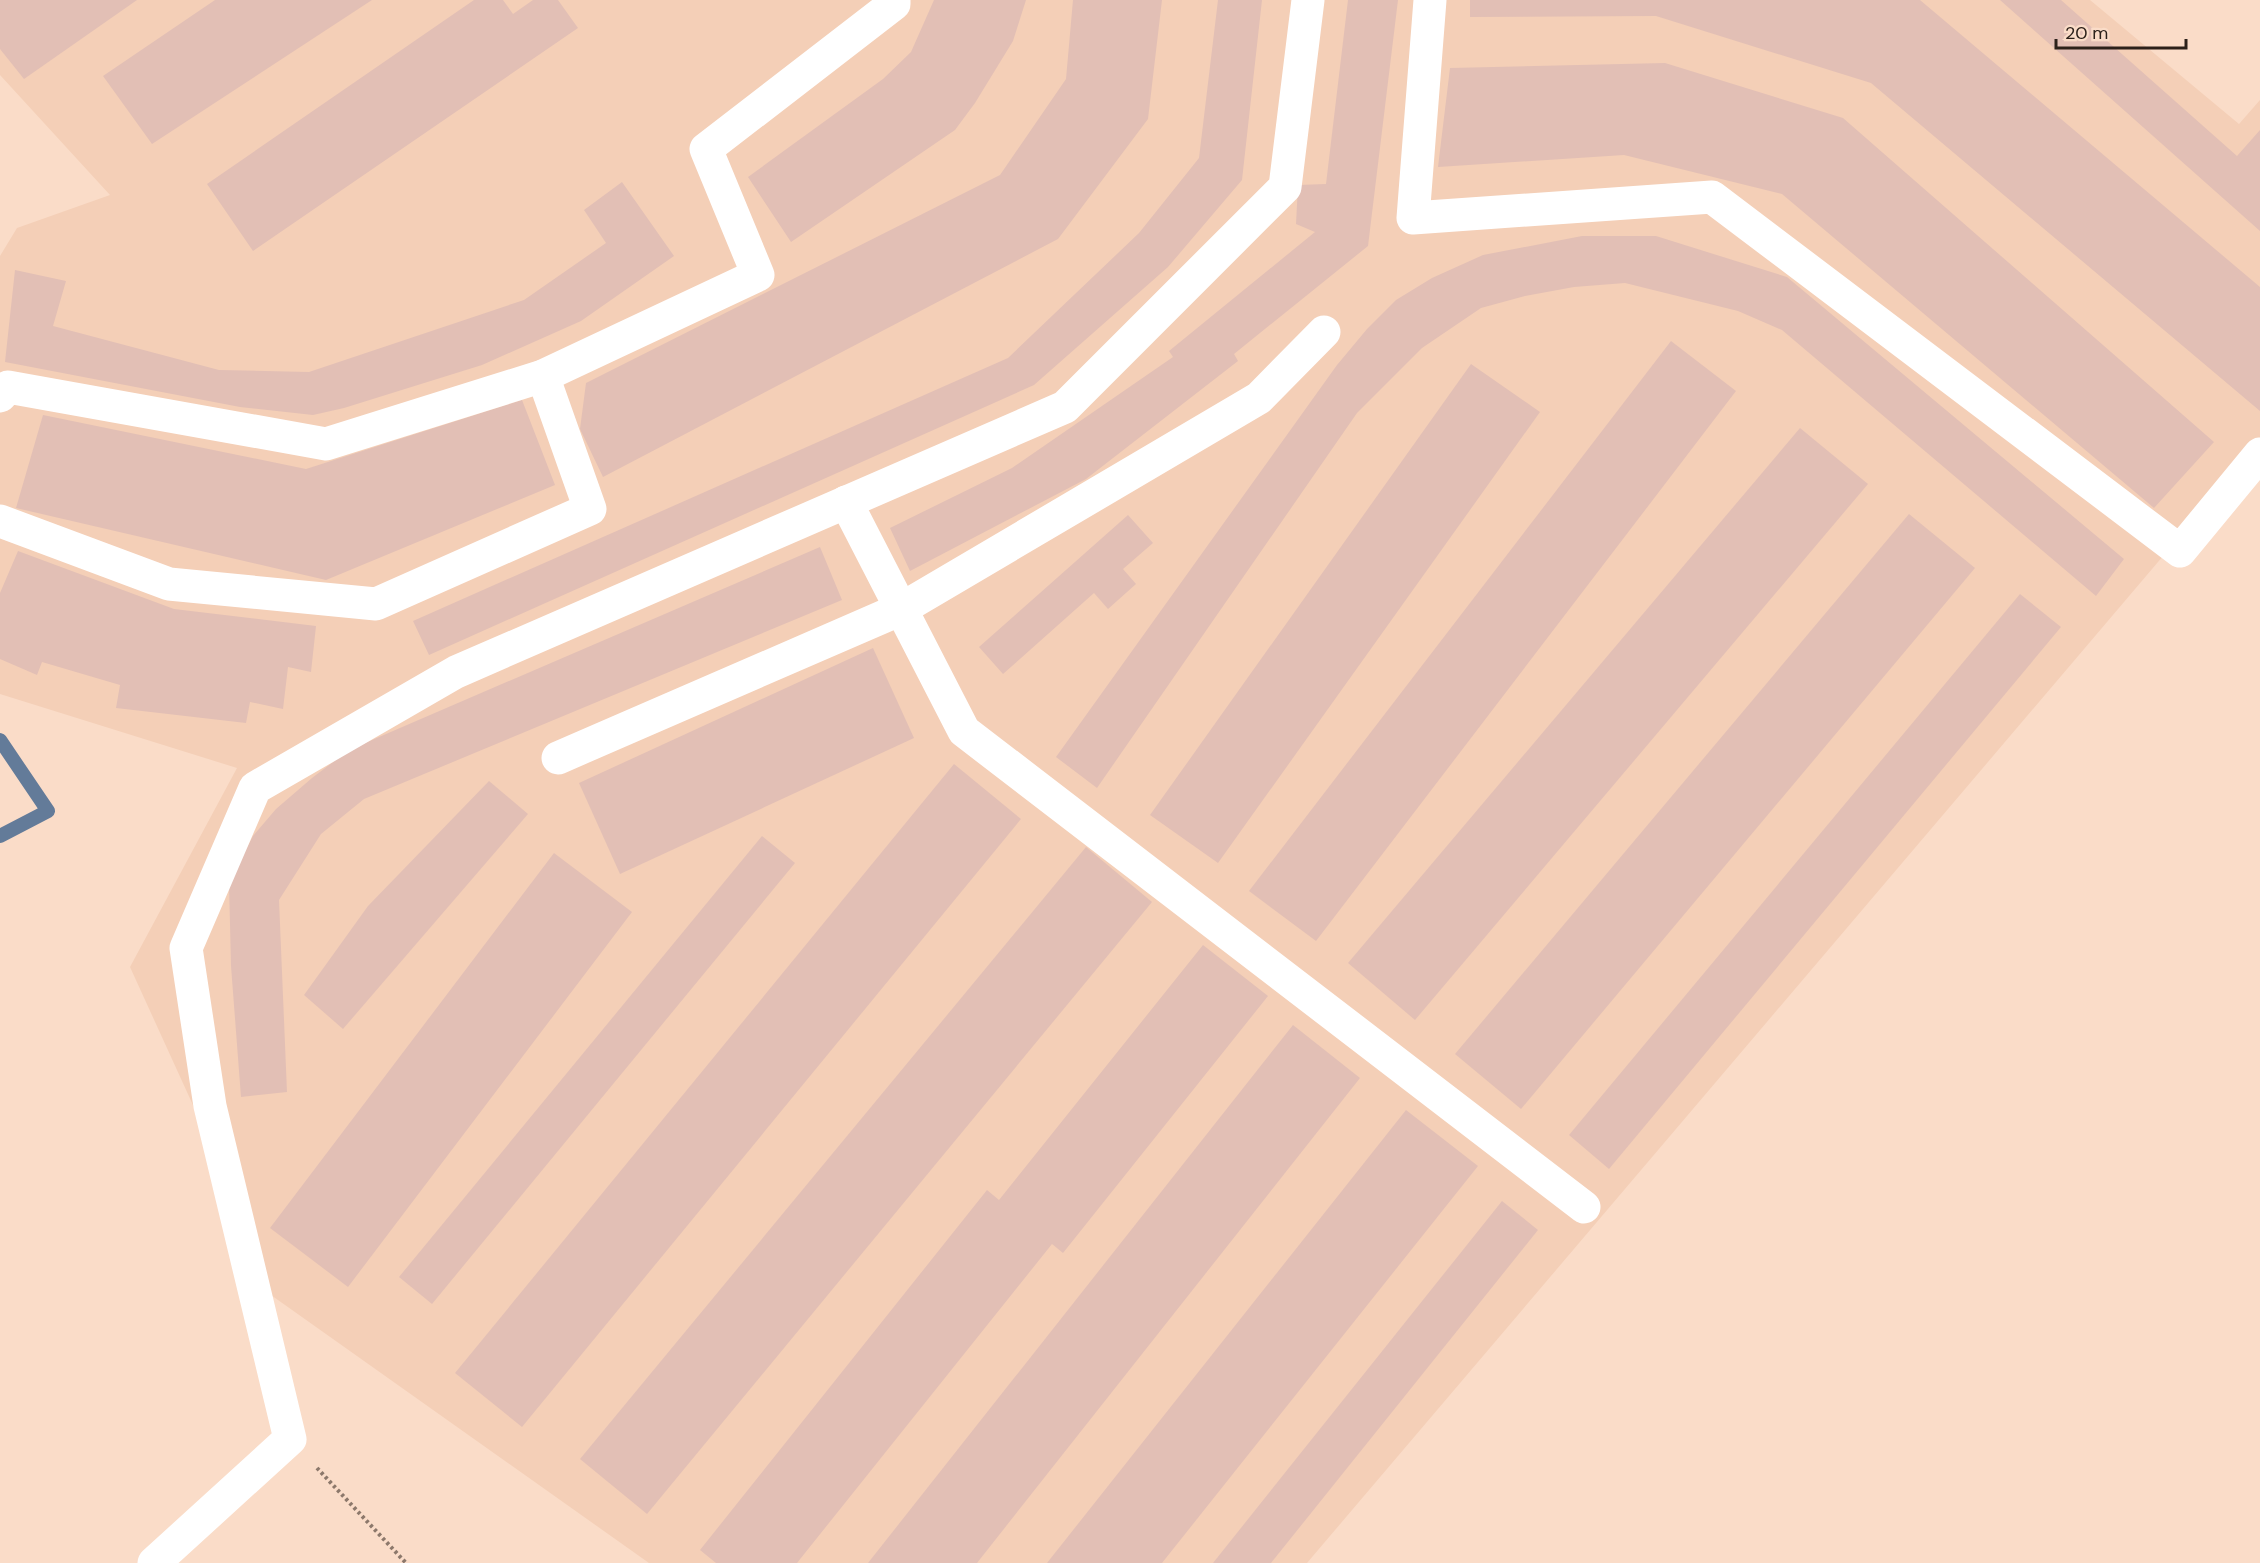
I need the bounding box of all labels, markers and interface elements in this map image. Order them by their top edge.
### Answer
scale bar [2056,12,2186,50]
text: 20 m [2065,21,2108,45]

